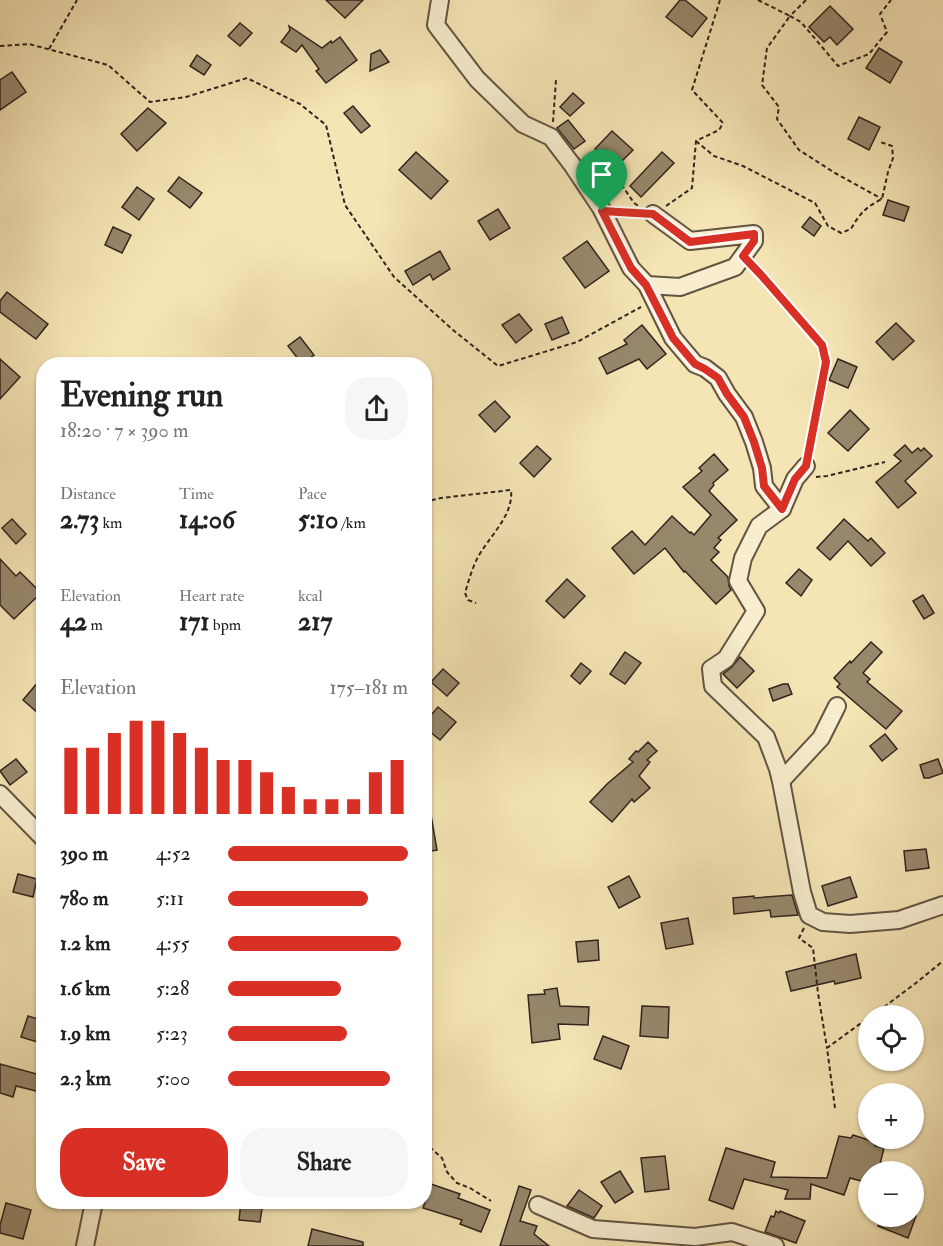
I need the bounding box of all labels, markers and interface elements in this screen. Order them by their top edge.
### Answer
pin [576,149,627,211]
icon: arrive [585,158,618,191]
text: Evening run [60,375,223,416]
button: share [345,377,408,440]
text: 18:20 · 7 × 390 m [60,418,189,443]
text: Distance [60,484,116,504]
text: Time [179,484,214,504]
text: Pace [298,484,327,504]
text: 2.73 [60,504,99,536]
text: 14:06 [179,504,235,536]
text: 5:10 [298,504,338,536]
text: km [99,513,123,533]
text: /km [338,513,366,533]
text: Elevation [60,586,121,606]
text: Heart rate [179,586,244,606]
text: kcal [298,586,323,606]
text: 42 [60,606,87,638]
text: 171 [179,606,210,638]
text: 217 [298,606,332,638]
text: m [87,615,103,635]
text: bpm [210,615,241,635]
text: Elevation [60,675,136,700]
text: 175–181 m [329,675,408,700]
text: 390 m [60,841,108,866]
text: 4:52 [156,841,191,866]
text: 780 m [60,886,109,911]
text: 5:11 [156,886,184,911]
text: 1.2 km [60,931,110,956]
text: 4:55 [156,931,189,956]
text: 1.6 km [60,976,110,1001]
text: 5:28 [156,976,189,1001]
map controls [858,1005,924,1227]
button: locate [858,1005,924,1071]
text: 1.9 km [60,1021,111,1046]
text: 5:23 [156,1021,188,1046]
text: 2.3 km [60,1066,111,1091]
text: 5:00 [156,1066,190,1091]
button: + [858,1083,924,1149]
button: Save [60,1128,228,1197]
button: Share [240,1128,408,1197]
button: − [858,1161,924,1227]

